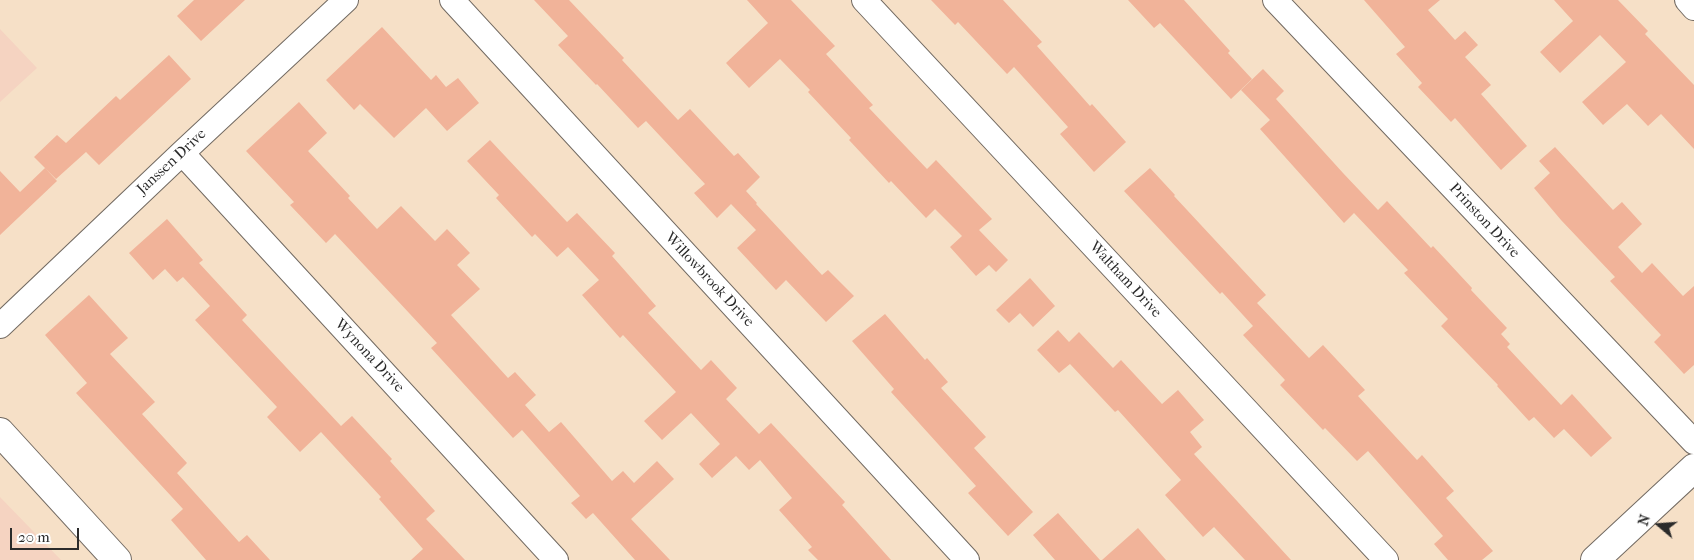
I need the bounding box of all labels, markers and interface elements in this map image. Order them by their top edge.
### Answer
street label: Janssen Drive [134,125,210,199]
street label: Prinston Drive [1445,180,1523,262]
street label: Willowbrook Drive [661,229,757,331]
street label: Waltham Drive [1085,238,1165,322]
street label: Wynona Drive [330,316,408,396]
north arrow [1634,500,1684,550]
text: N [1635,513,1654,528]
scale bar [12,518,81,550]
text: 20 m [18,528,50,546]

